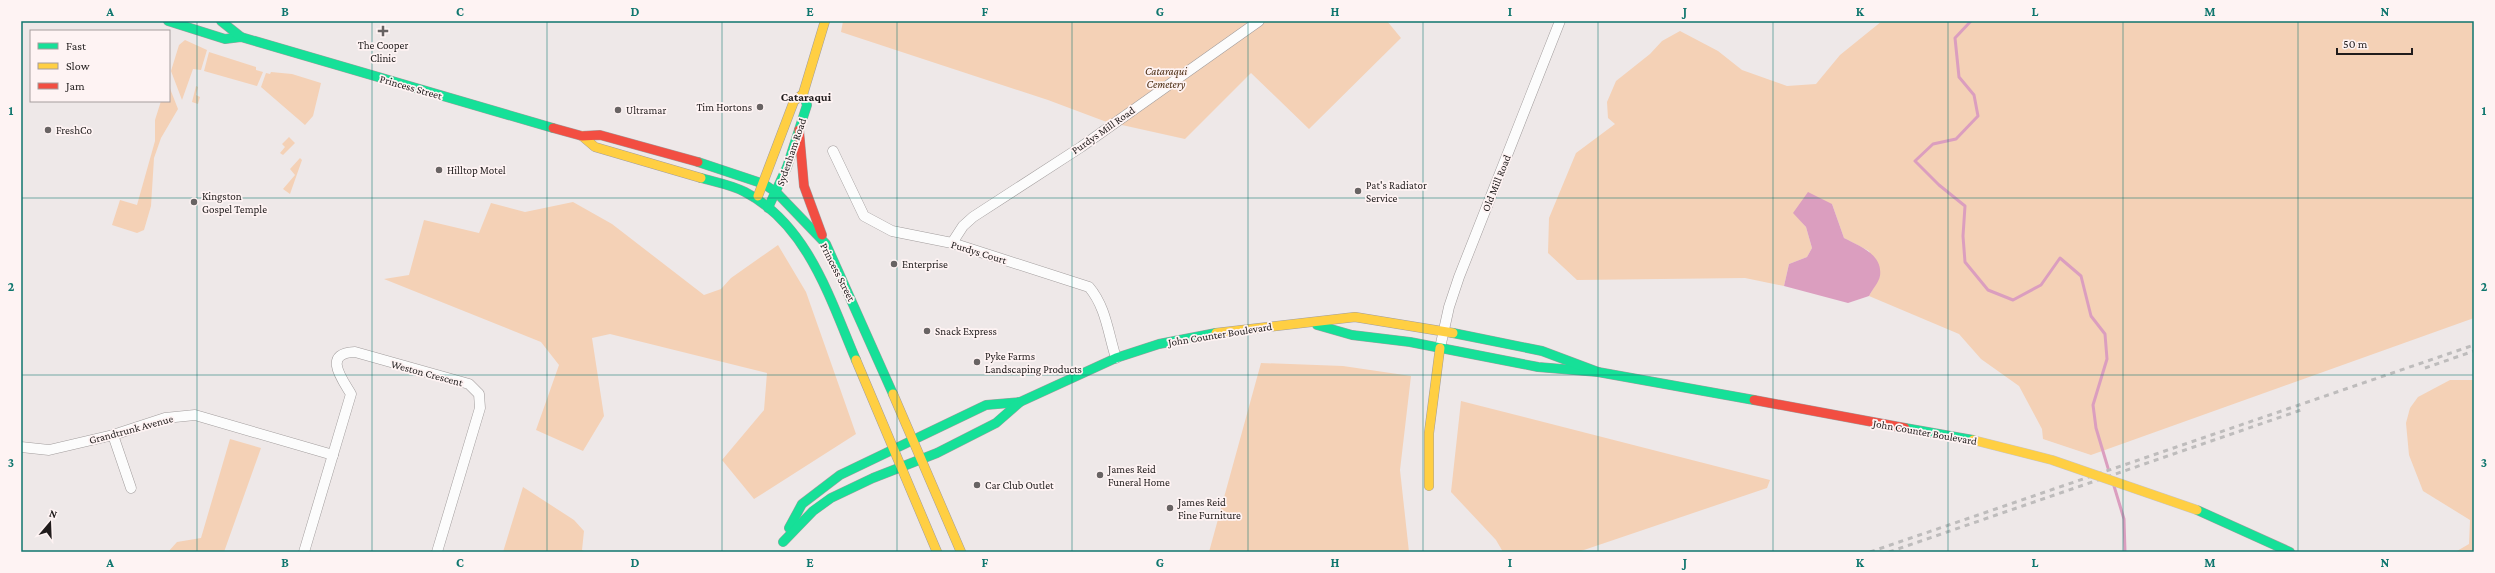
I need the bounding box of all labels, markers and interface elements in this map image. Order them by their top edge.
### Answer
text: A [105,4,114,19]
text: B [281,4,289,19]
text: C [456,4,464,19]
text: D [631,4,640,19]
text: E [806,4,814,19]
text: F [982,4,989,19]
text: G [1156,4,1164,19]
text: H [1331,4,1340,19]
text: I [1508,4,1512,19]
text: J [1681,4,1687,19]
text: K [1856,4,1865,19]
text: L [2032,4,2039,19]
text: M [2204,4,2216,19]
text: N [2381,4,2390,19]
marker: The Cooper Clinic [377,25,389,37]
legend [30,30,170,102]
scale bar [2337,30,2412,56]
text: 50 m [2343,37,2368,51]
text: Fast [66,39,87,53]
place label: The Cooper Clinic [358,39,408,64]
text: Slow [66,59,90,73]
park label: Cataraqui Cemetery [1145,65,1187,91]
street label: Princess Street [379,72,444,102]
text: Jam [65,79,85,93]
district label: Cataraqui [781,90,832,104]
place label: Tim Hortons [696,101,752,113]
marker: Tim Hortons [755,102,765,112]
text: 1 [9,103,14,118]
text: 1 [2482,103,2487,118]
place label: Ultramar [626,104,666,116]
street label: Purdys Mill Road [1069,104,1138,157]
marker: Ultramar [613,105,623,115]
street label: Sydenham Road [774,116,809,188]
place label: FreshCo [56,124,93,136]
marker: FreshCo [43,125,53,135]
street label: Old Mill Road [1479,153,1513,213]
place label: Hilltop Motel [447,164,506,177]
marker: Hilltop Motel [434,165,444,175]
place label: Pat's Radiator Service [1366,179,1427,204]
marker: Pat's Radiator Service [1353,186,1363,196]
place label: Kingston Gospel Temple [202,190,267,216]
marker: Kingston Gospel Temple [189,197,199,207]
street label: Purdys Court [949,238,1009,267]
street label: Princess Street [818,241,858,304]
place label: Enterprise [902,258,948,271]
marker: Enterprise [889,259,899,269]
text: 2 [8,279,15,294]
text: 2 [2481,279,2488,294]
street label: John Counter Boulevard [1166,320,1273,349]
place label: Snack Express [935,325,997,338]
marker: Snack Express [922,326,932,336]
place label: Pyke Farms Landscaping Products [985,350,1082,376]
marker: Pyke Farms Landscaping Products [972,357,982,367]
street label: Weston Crescent [390,358,465,388]
street label: Grandtrunk Avenue [88,412,174,446]
street label: John Counter Boulevard [1871,417,1978,448]
text: 3 [8,455,14,470]
text: 3 [2481,455,2487,470]
place label: James Reid Funeral Home [1107,463,1170,488]
marker: James Reid Funeral Home [1095,470,1105,480]
place label: Car Club Outlet [985,479,1054,491]
marker: Car Club Outlet [972,480,982,490]
place label: James Reid Fine Furniture [1177,496,1241,521]
north arrow [30,503,70,543]
marker: James Reid Fine Furniture [1165,503,1175,513]
text: N [48,507,59,521]
text: A [105,555,114,570]
text: B [281,555,289,570]
text: C [456,555,464,570]
text: D [631,555,640,570]
text: E [806,555,814,570]
text: F [982,555,989,570]
text: G [1156,555,1164,570]
text: H [1331,555,1340,570]
text: I [1508,555,1512,570]
text: J [1681,555,1687,570]
text: K [1856,555,1865,570]
text: L [2032,555,2039,570]
text: M [2204,555,2216,570]
text: N [2381,555,2390,570]

